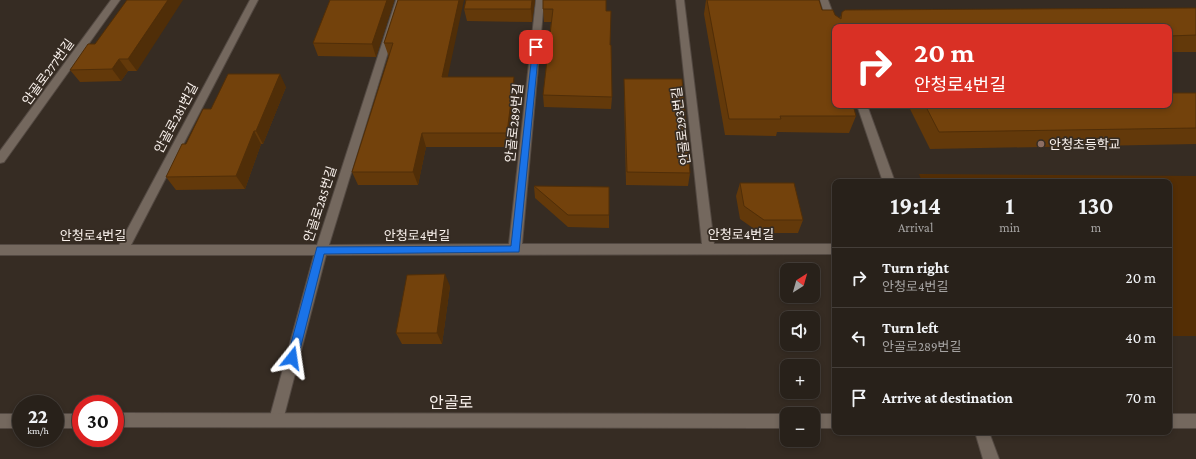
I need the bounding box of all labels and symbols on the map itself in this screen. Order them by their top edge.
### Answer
pin [519,30,553,64]
street label: 안골로277번길 [19,36,77,108]
street label: 안골로281번길 [151,80,201,156]
street label: 안골로289번길 [502,83,526,163]
street label: 안골로293번길 [669,86,693,166]
place label: 안청초등학교 [1049,137,1121,152]
marker: 안청초등학교 [1036,139,1046,149]
street label: 안골로285번길 [301,164,339,244]
street label: 안청로4번길 [708,227,774,242]
street label: 안청로4번길 [60,228,126,243]
street label: 안청로4번길 [384,228,450,243]
north arrow [780,263,820,303]
position arrow [271,337,313,379]
street label: 안골로 [429,394,473,411]
speed limit sign: 30 [72,395,124,447]

